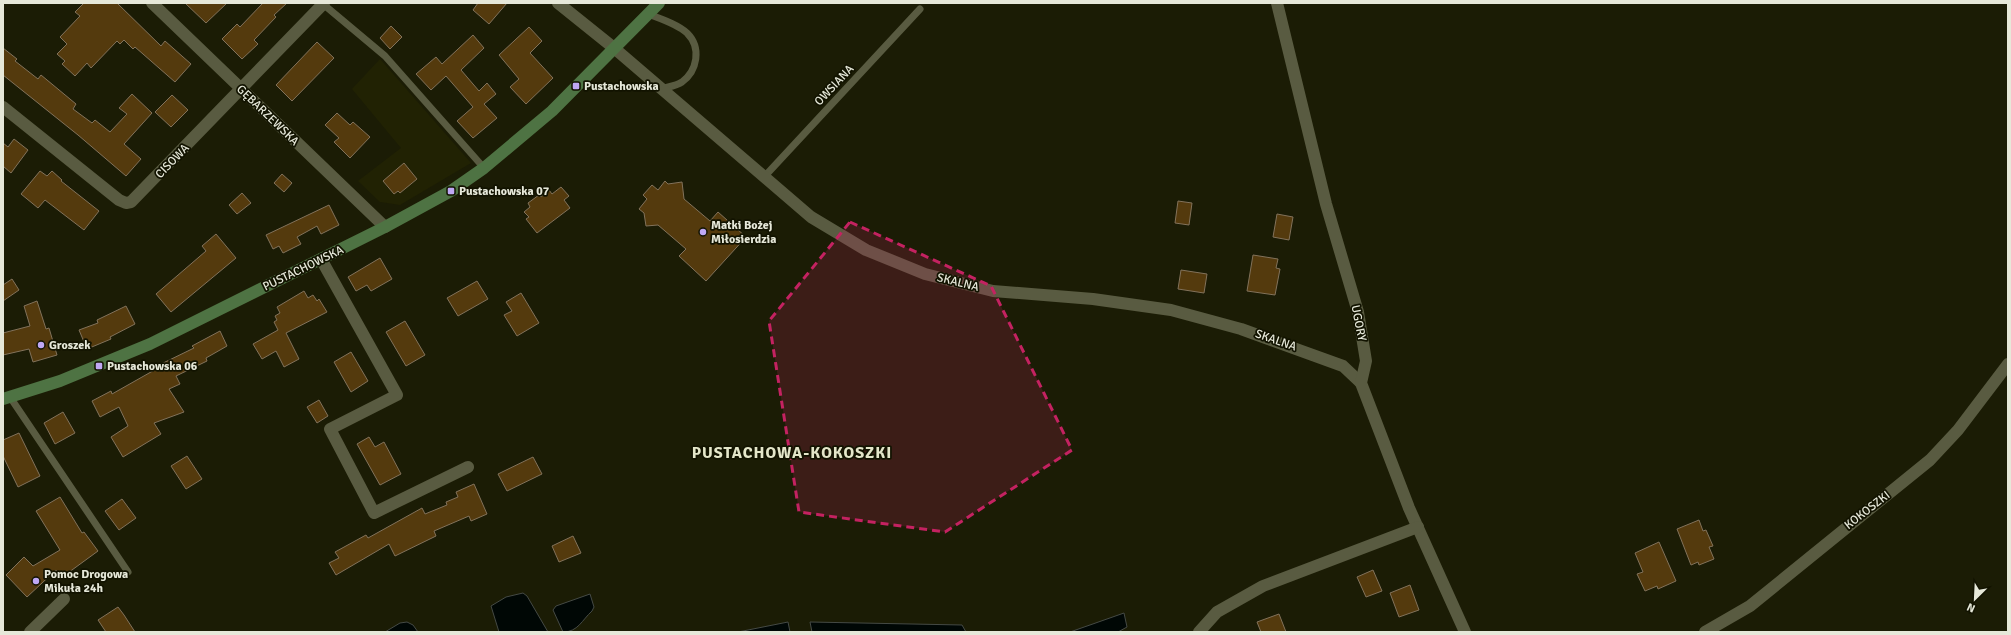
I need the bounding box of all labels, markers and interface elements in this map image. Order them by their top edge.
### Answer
street label: OWSIANA [812,61,858,109]
place label: Pustachowska [584,79,659,94]
marker: Pustachowska [571,81,581,91]
street label: GĘBARZEWSKA [233,82,302,149]
street label: CISOWA [152,140,193,182]
place label: Pustachowska 07 [459,184,550,199]
marker: Pustachowska 07 [446,186,456,196]
place label: Matki Bożej Miłosierdzia [711,218,776,247]
marker: Matki Bożej Miłosierdzia [698,227,708,237]
street label: PUSTACHOWSKA [260,242,347,294]
street label: SKALNA [935,270,981,295]
street label: UGORY [1348,304,1369,342]
street label: SKALNA [1253,326,1299,355]
place label: Groszek [49,338,91,353]
marker: Groszek [36,340,46,350]
place label: Pustachowska 06 [107,359,198,374]
marker: Pustachowska 06 [94,361,104,371]
district label: PUSTACHOWA-KOKOSZKI [692,443,892,463]
street label: KOKOSZKI [1842,488,1893,533]
place label: Pomoc Drogowa Mikuła 24h [44,567,128,596]
marker: Pomoc Drogowa Mikuła 24h [31,576,41,586]
north arrow [1955,579,1995,619]
text: N [1965,600,1977,615]

